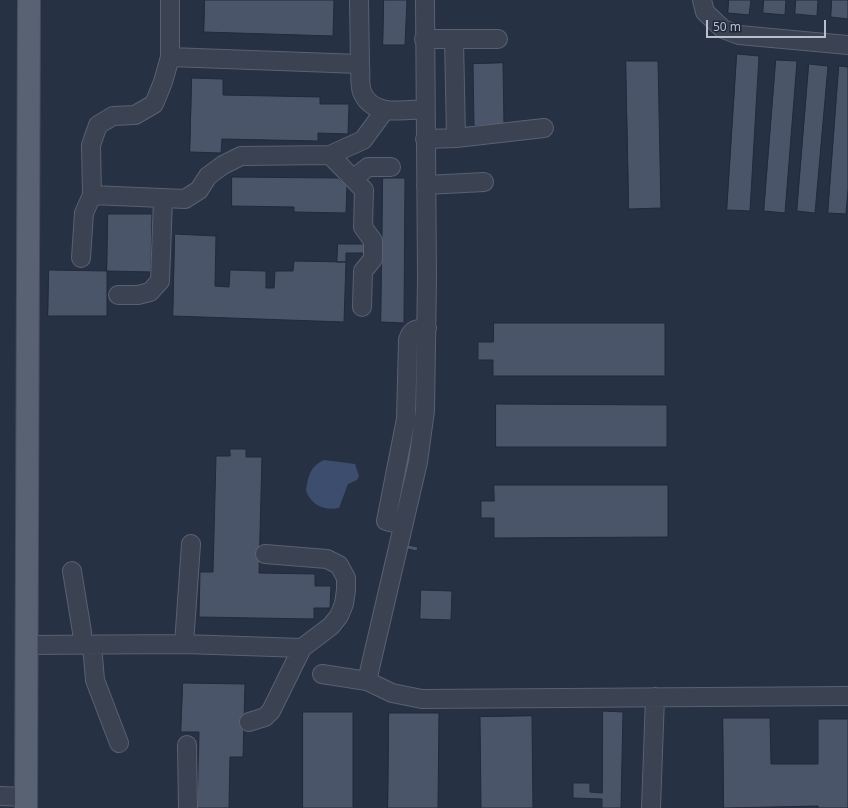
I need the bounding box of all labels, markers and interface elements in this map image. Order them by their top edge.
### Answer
scale bar [708,12,828,38]
text: 50 m [713,18,741,35]

